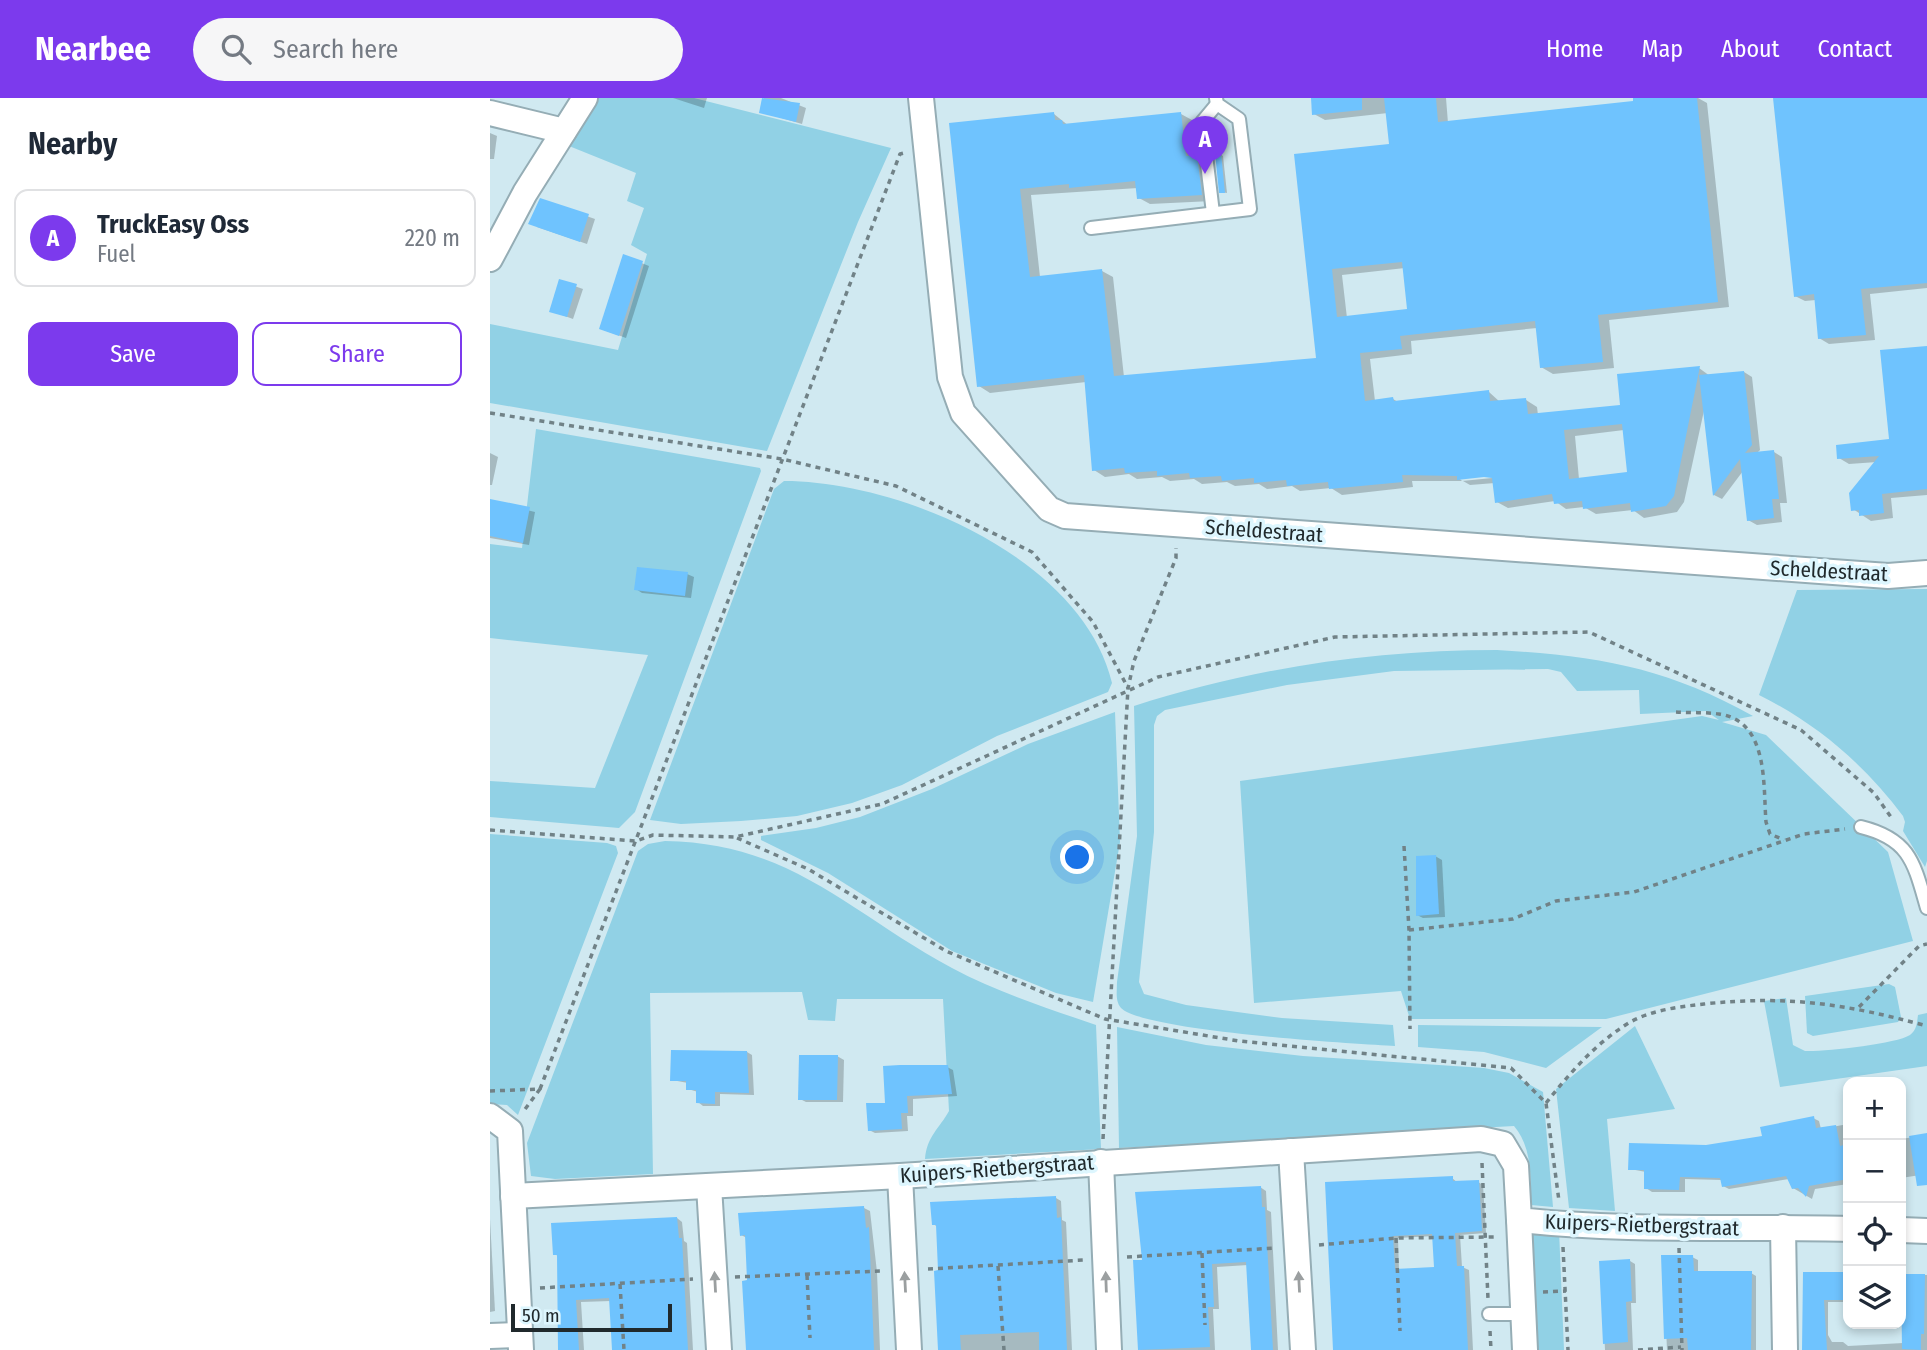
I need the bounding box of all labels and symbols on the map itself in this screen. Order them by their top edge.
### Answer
pin: A [1182,116,1228,174]
street label: Scheldestraat [1204,514,1324,548]
street label: Scheldestraat [1770,555,1889,587]
your location [1060,840,1094,874]
street label: Kuipers-Rietbergstraat [899,1149,1095,1189]
street label: Kuipers-Rietbergstraat [1544,1209,1740,1241]
one-way arrow [709,1271,720,1293]
one-way arrow [900,1271,911,1293]
one-way arrow [1101,1271,1112,1293]
one-way arrow [1293,1271,1304,1293]
scale bar [511,1301,672,1333]

